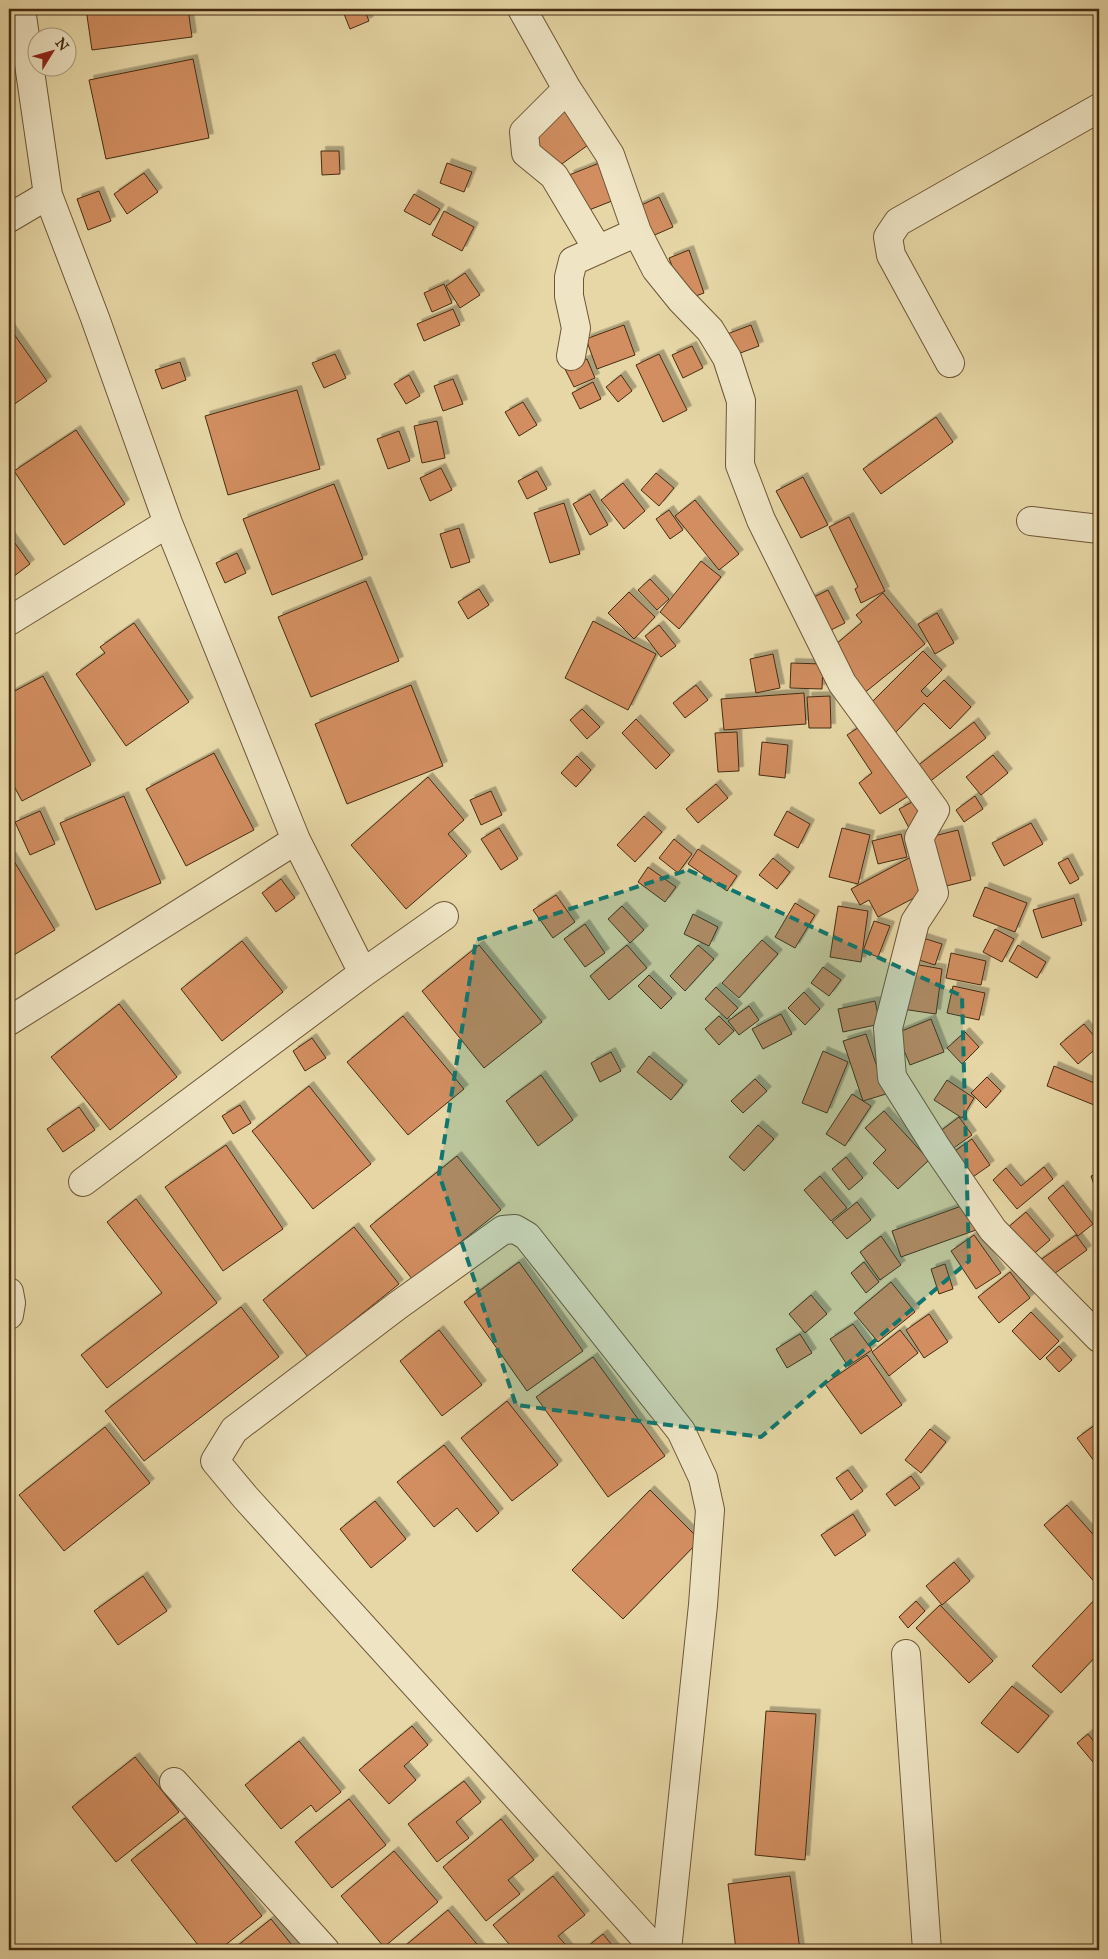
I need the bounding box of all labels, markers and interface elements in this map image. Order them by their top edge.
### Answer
north arrow [28,28,78,78]
text: N [52,35,72,54]

